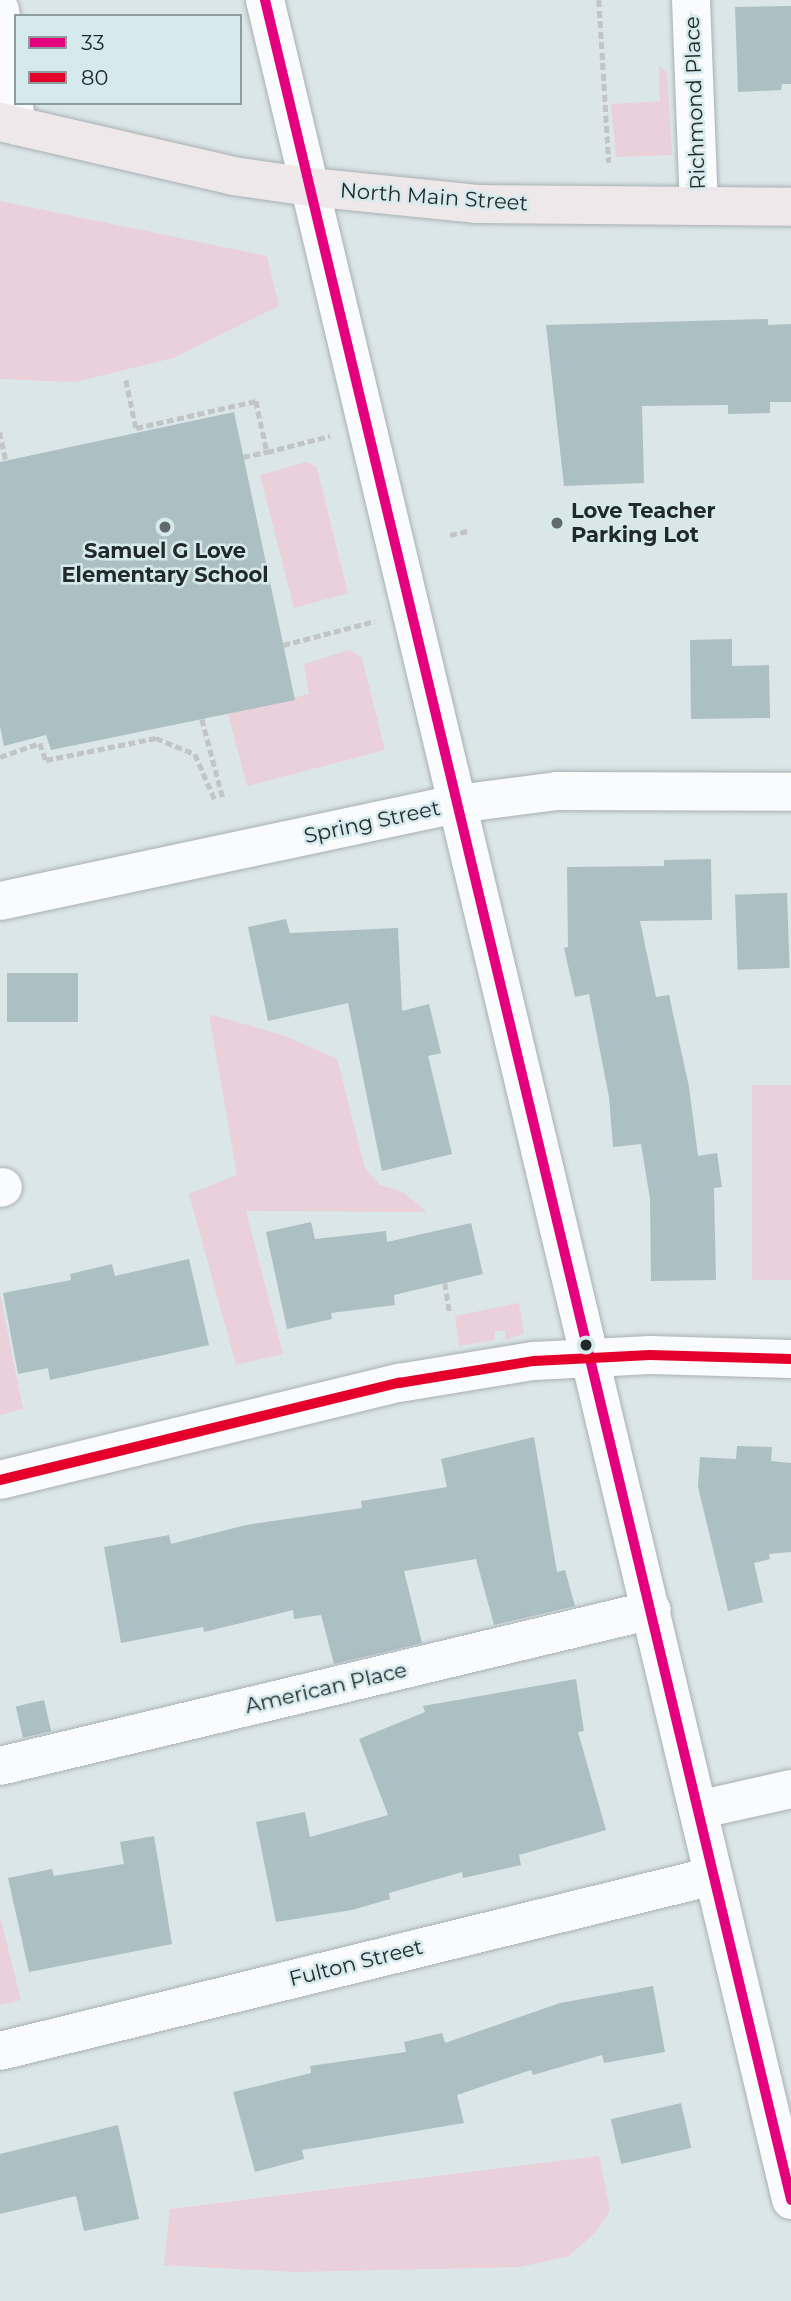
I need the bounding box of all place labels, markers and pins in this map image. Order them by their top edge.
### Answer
place label: Love Teacher Parking Lot [571,498,716,548]
marker: Love Teacher Parking Lot [549,515,565,531]
marker: Samuel G Love Elementary School [157,519,173,535]
place label: Samuel G Love Elementary School [62,538,268,588]
unlabelled marker [579,1338,593,1352]

